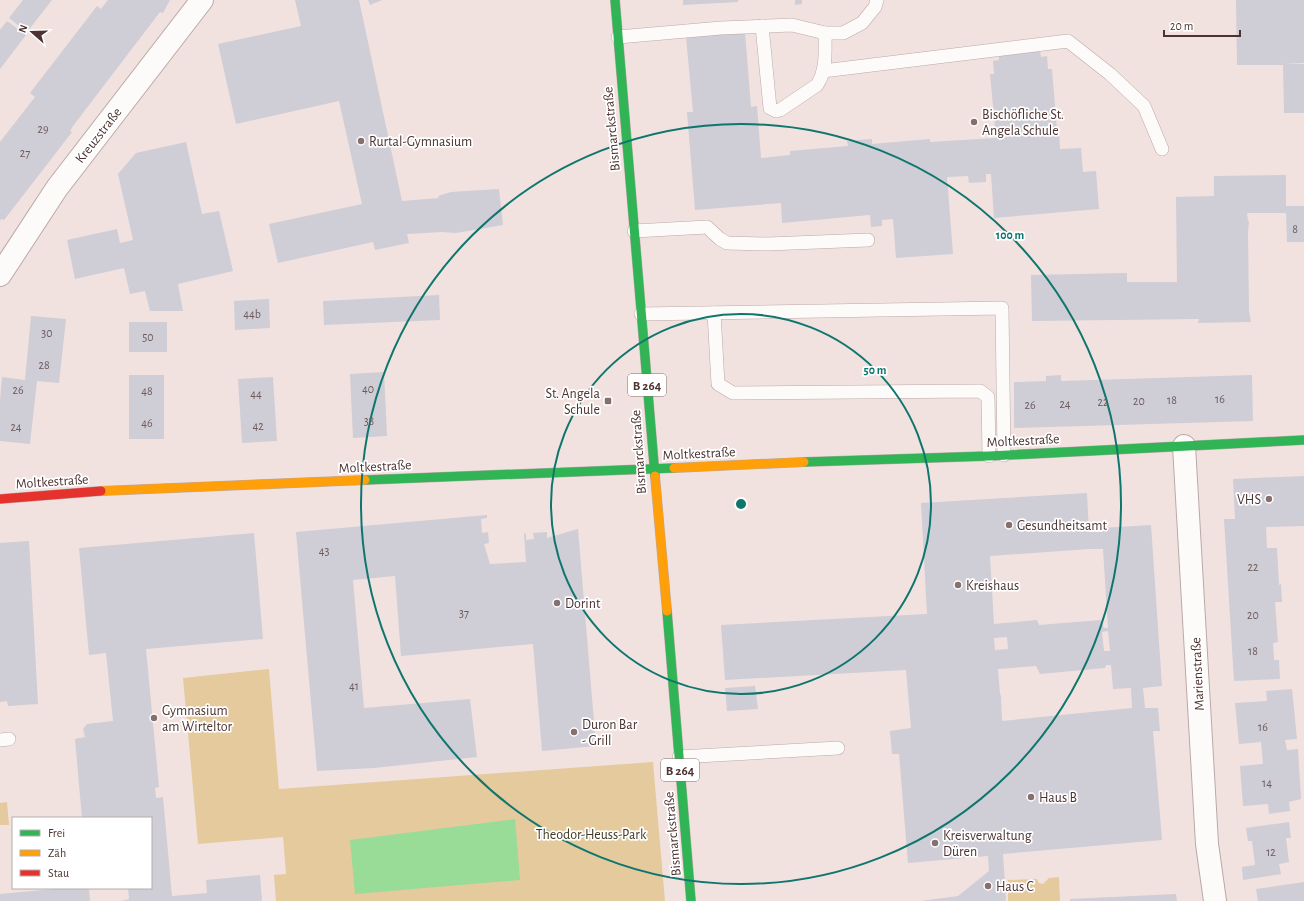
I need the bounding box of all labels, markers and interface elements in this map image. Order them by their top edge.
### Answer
north arrow [12,12,52,52]
scale bar [1164,12,1240,38]
text: 20 m [1170,20,1193,32]
text: N [17,23,30,34]
street label: Bismarckstraße [601,86,623,172]
street label: Kreuzstraße [73,105,125,166]
place label: Bischöfliche St. Angela Schule [982,108,1064,138]
marker: Bischöfliche St. Angela Schule [969,117,979,127]
house number: 29 [37,123,49,135]
place label: Rurtal-Gymnasium [369,135,472,149]
marker: Rurtal-Gymnasium [356,136,366,146]
house number: 27 [20,147,30,159]
house number: 8 [1292,223,1298,235]
text: 100 m [996,229,1024,241]
house number: 44b [243,308,261,320]
house number: 30 [41,327,53,339]
house number: 50 [142,331,154,343]
house number: 28 [38,359,50,371]
text: 50 m [864,364,887,376]
road number: B 264 [628,374,666,396]
house number: 40 [362,383,374,395]
house number: 26 [12,384,24,396]
house number: 48 [141,385,153,397]
place label: St. Angela Schule [545,387,601,417]
house number: 44 [250,388,262,400]
house number: 16 [1215,393,1225,405]
house number: 18 [1167,394,1177,406]
house number: 20 [1133,395,1145,407]
marker: St. Angela Schule [603,396,613,406]
house number: 22 [1098,396,1109,408]
house number: 24 [1059,398,1071,410]
house number: 26 [1024,399,1036,411]
street label: Bismarckstraße [629,409,649,495]
house number: 38 [364,415,375,427]
house number: 46 [141,417,153,429]
house number: 42 [252,420,264,432]
house number: 24 [10,421,22,433]
street label: Moltkestraße [986,432,1060,450]
street label: Moltkestraße [662,445,736,463]
street label: Moltkestraße [338,458,412,476]
street label: Moltkestraße [15,472,89,492]
place label: VHS [1237,493,1261,507]
marker: VHS [1264,494,1274,504]
centre of rings [734,497,748,511]
place label: Gesundheitsamt [1017,519,1108,533]
marker: Gesundheitsamt [1004,520,1014,530]
house number: 43 [319,545,329,557]
house number: 22 [1248,561,1259,573]
place label: Kreishaus [966,579,1019,593]
marker: Kreishaus [953,580,963,590]
place label: Dorint [565,597,601,611]
marker: Dorint [552,598,562,608]
house number: 37 [459,607,469,619]
house number: 20 [1247,609,1259,621]
street label: Marienstraße [1189,637,1207,711]
house number: 18 [1248,645,1258,657]
house number: 41 [349,680,359,692]
place label: Gymnasium am Wirteltor [162,704,232,734]
marker: Gymnasium am Wirteltor [149,713,159,723]
place label: Duron Bar - Grill [582,718,638,748]
house number: 16 [1258,721,1268,733]
marker: Duron Bar - Grill [569,727,579,737]
road number: B 264 [661,759,699,781]
house number: 14 [1262,777,1272,789]
street label: Bismarckstraße [662,791,684,877]
place label: Haus B [1039,791,1077,805]
marker: Haus B [1026,792,1036,802]
legend [12,817,152,889]
text: Frei [48,827,65,839]
park label: Theodor-Heuss-Park [536,828,647,842]
place label: Kreisverwaltung Düren [943,829,1032,859]
marker: Kreisverwaltung Düren [930,838,940,848]
house number: 12 [1266,846,1276,858]
text: Zäh [48,847,66,859]
text: Stau [48,867,69,879]
place label: Haus C [996,880,1034,894]
marker: Haus C [983,881,993,891]

